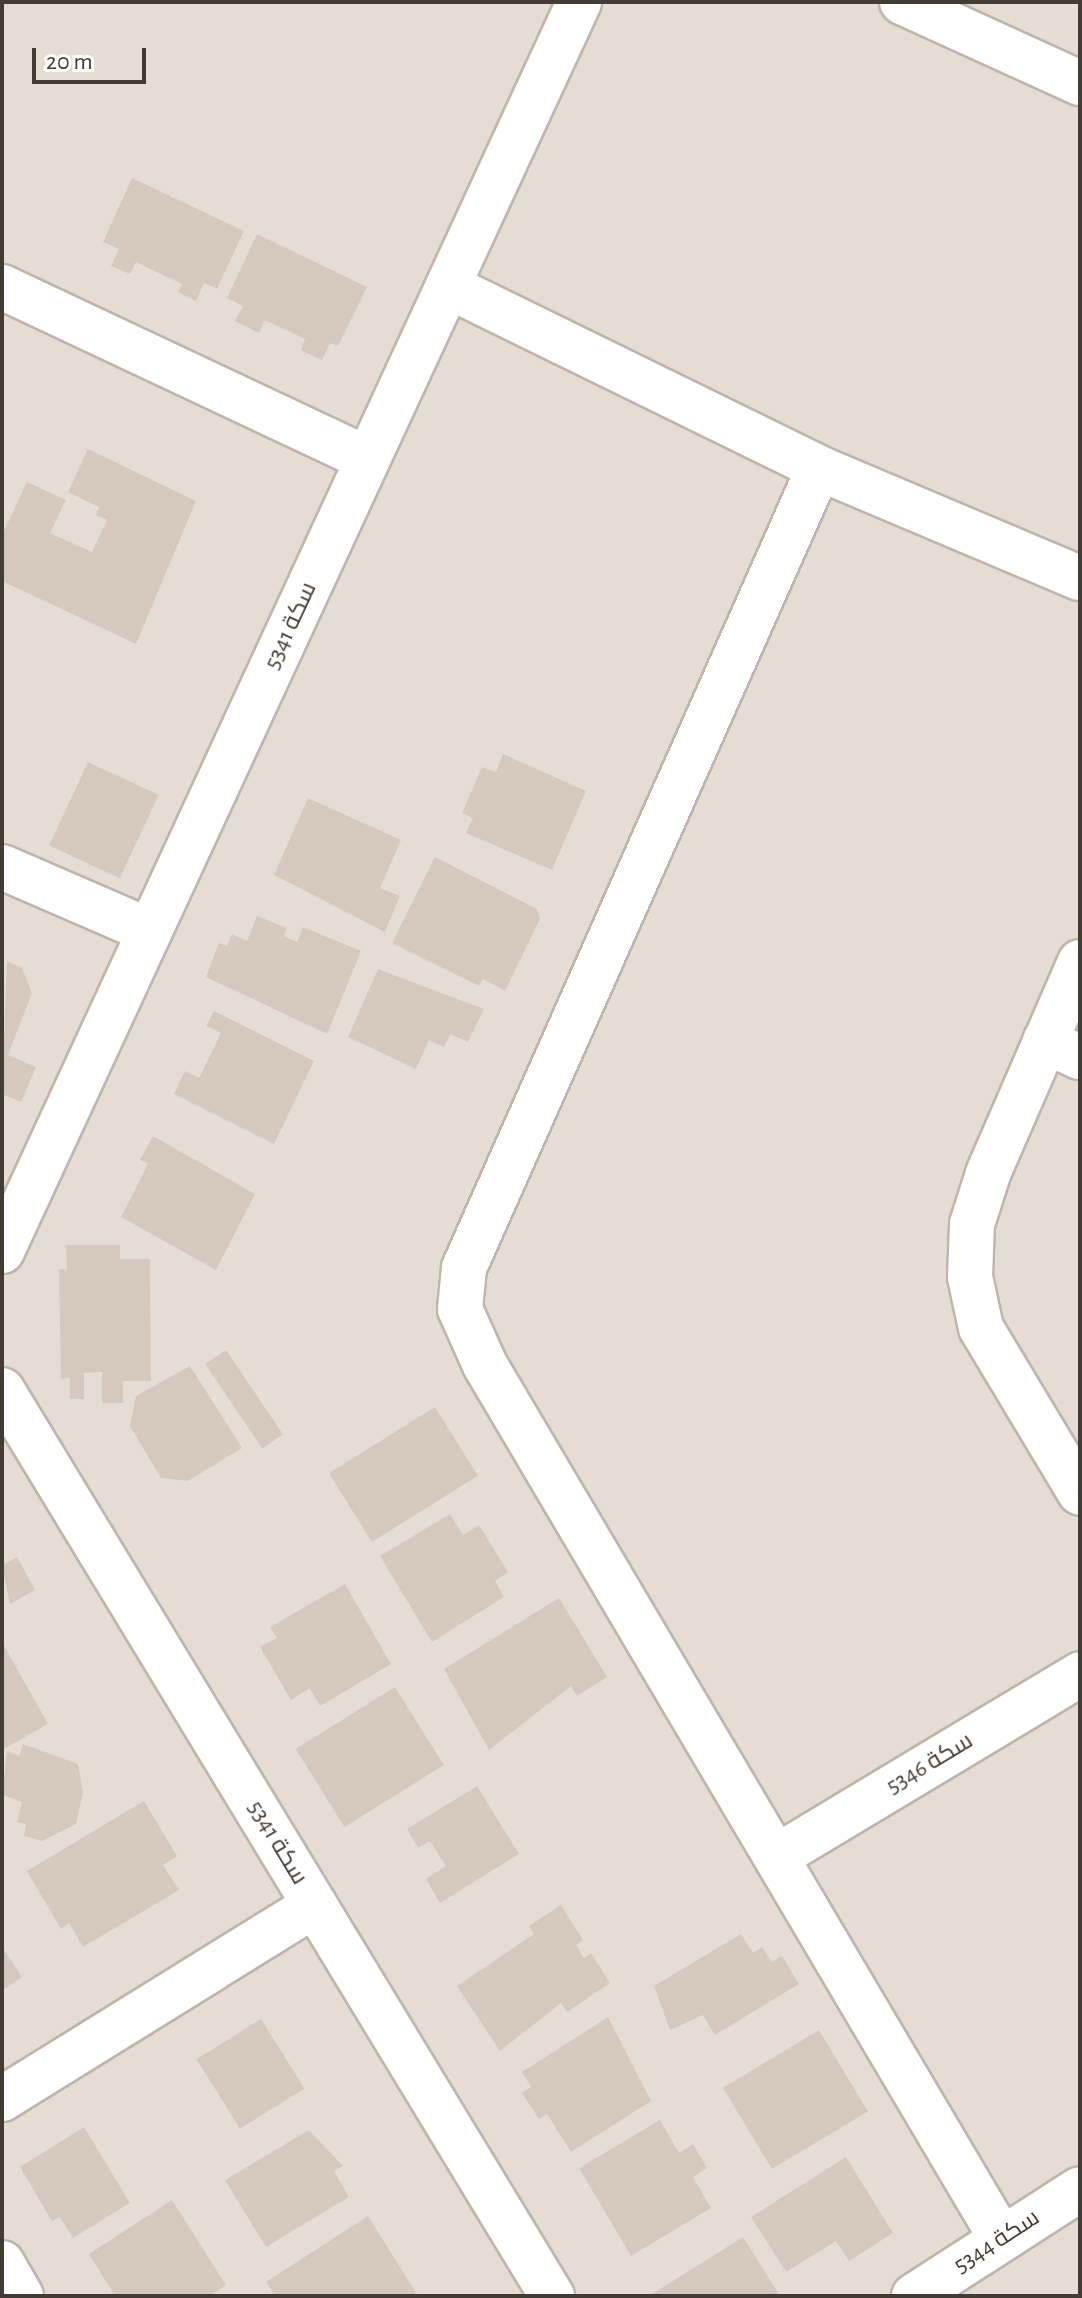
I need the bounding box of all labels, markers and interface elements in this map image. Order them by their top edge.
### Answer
scale bar [36,32,150,82]
text: 20 m [46,50,93,74]
street label: سكة 5341 [258,578,324,674]
street label: سكة 5346 [881,1727,979,1801]
street label: سكة 5341 [241,1796,313,1890]
street label: سكة 5344 [949,2204,1045,2280]

